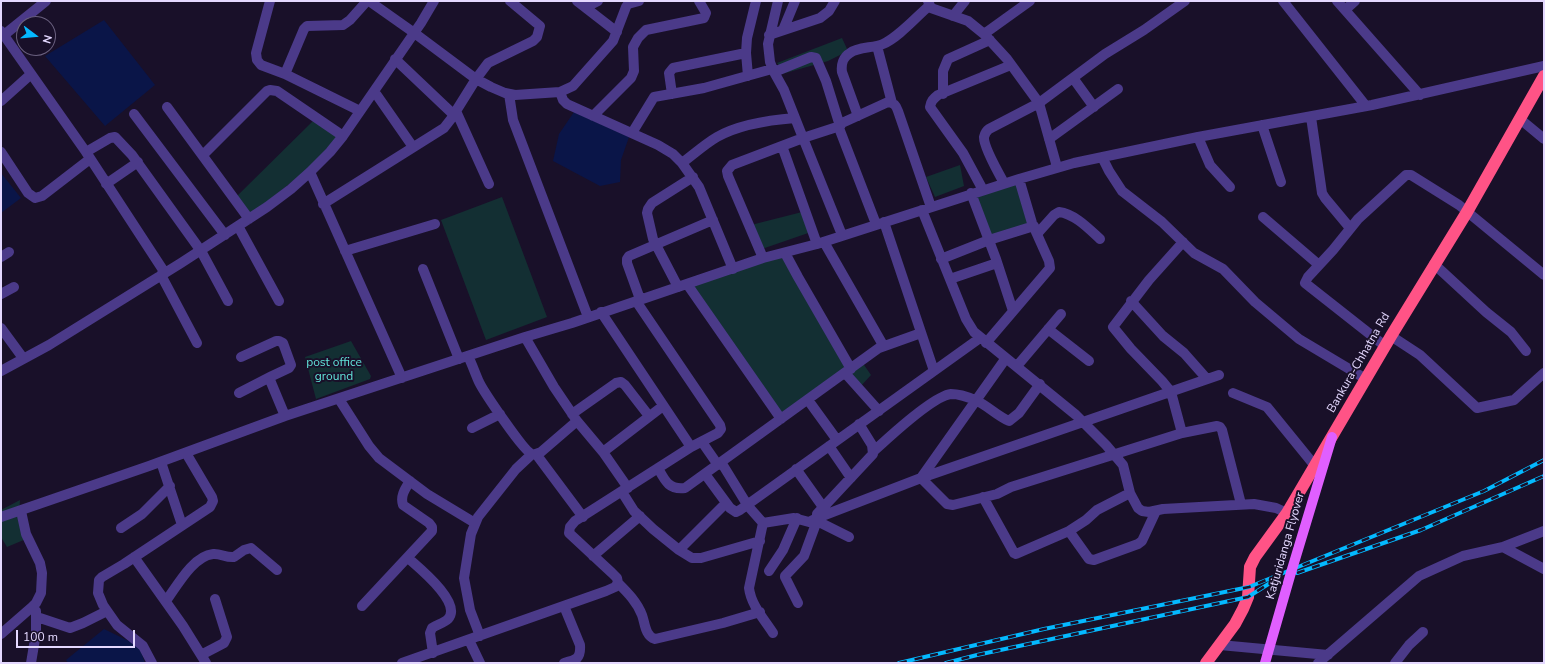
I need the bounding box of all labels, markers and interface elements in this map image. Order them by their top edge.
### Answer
north arrow [16,16,56,56]
text: N [39,33,55,45]
street label: Bankura-Chhatna Rd [1324,310,1394,416]
park label: post office ground [306,356,362,384]
street label: Katjuridanga Flyover [1264,491,1308,601]
scale bar [18,622,137,648]
text: 100 m [23,629,58,645]

